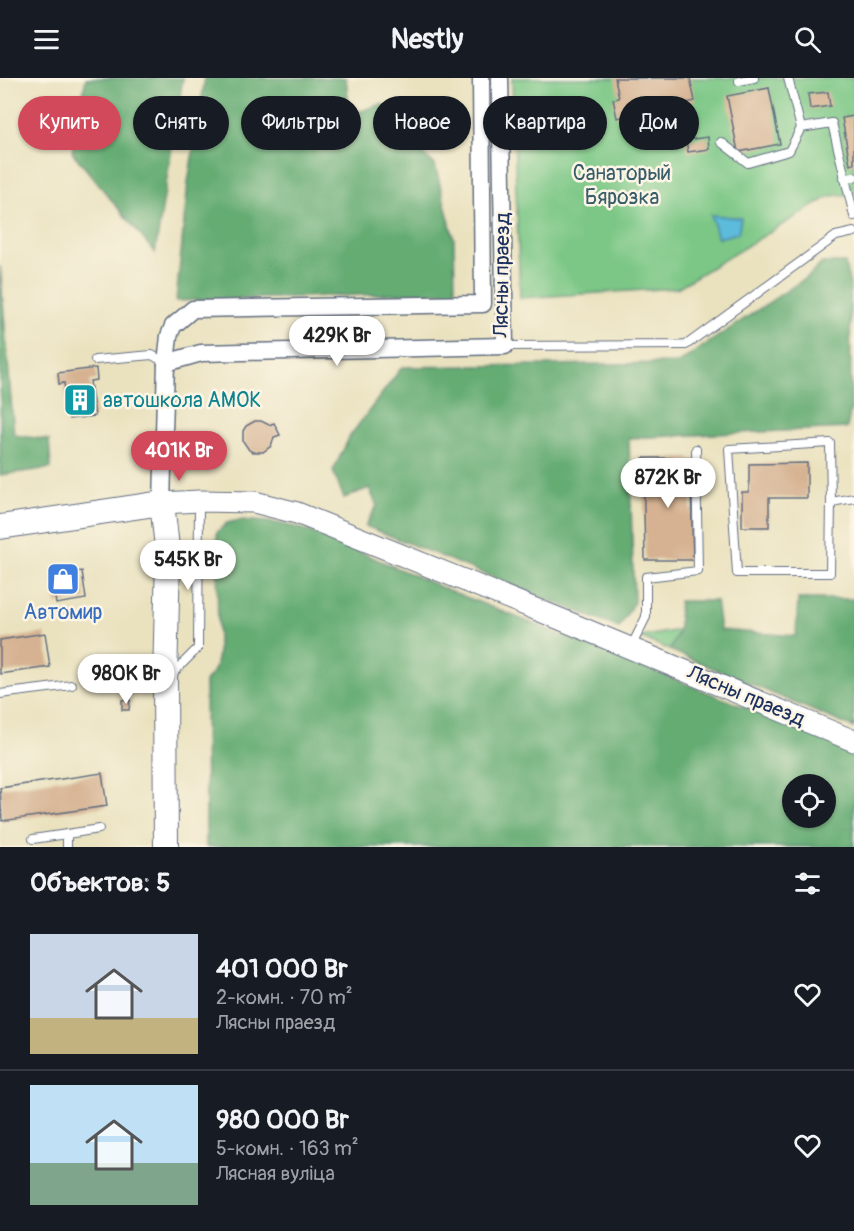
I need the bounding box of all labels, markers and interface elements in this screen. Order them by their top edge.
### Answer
icon: menu [30,23,63,56]
text: Nestly [391,23,463,56]
icon: search [791,23,824,56]
chip: Купить [18,96,121,150]
chip: Снять [133,96,229,150]
chip: Фильтры [241,96,361,150]
chip: Новое [373,96,471,150]
chip: Квартира [483,96,607,150]
chip: Дом [619,96,699,150]
park label: Санаторый Бярозка [573,160,671,211]
street label: Лясны праезд [487,212,517,339]
pin: 429K Br [282,316,392,367]
text: 429K Br [303,323,371,348]
building icon: автошкола АМОК [62,382,98,418]
place label: автошкола АМОК [103,387,261,414]
pin: 401K Br [124,431,234,482]
text: 401K Br [145,438,213,463]
pin: 872K Br [613,458,723,509]
text: 872K Br [635,465,701,490]
pin: 545K Br [133,540,243,591]
text: 545K Br [154,547,222,572]
shop icon: Автомир [45,561,81,597]
place label: Автомир [24,599,103,626]
pin: 980K Br [71,654,181,705]
street label: Лясны праезд [682,659,809,733]
text: 980K Br [92,661,160,686]
map controls [782,774,836,828]
button: locate [782,774,836,828]
text: Объектов: 5 [30,867,170,899]
icon: filters [791,867,824,900]
text: 401 000 Br [216,953,348,985]
icon: home [78,958,150,1030]
icon: heart [791,978,824,1011]
text: 2-комн. · 70 m² [216,985,353,1010]
text: Лясны праезд [216,1010,335,1035]
text: 980 000 Br [216,1104,349,1136]
icon: home [78,1109,150,1181]
icon: heart [791,1129,824,1162]
text: 5-комн. · 163 m² [216,1136,359,1161]
text: Лясная вуліца [216,1161,335,1186]

